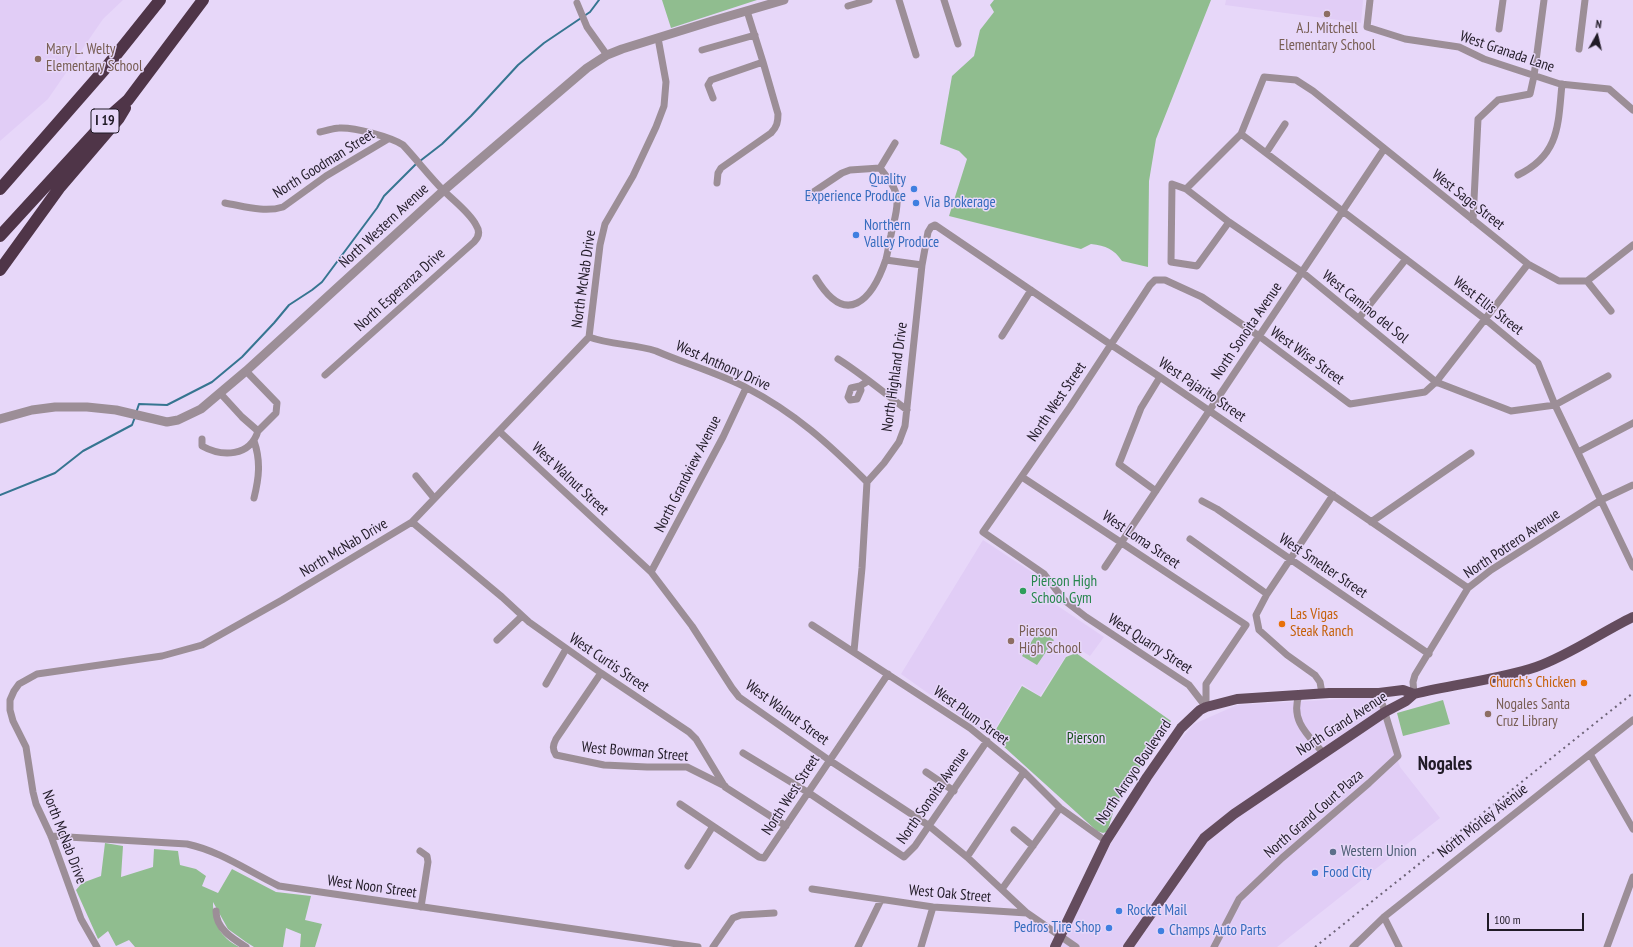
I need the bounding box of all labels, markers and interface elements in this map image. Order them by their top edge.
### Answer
marker: A.J. Mitchell Elementary School [1322,9,1332,19]
north arrow [1577,16,1617,56]
text: N [1595,17,1603,31]
place label: A.J. Mitchell Elementary School [1279,20,1375,55]
street label: West Granada Lane [1457,27,1557,77]
place label: Mary L. Welty Elementary School [46,41,143,76]
marker: Mary L. Welty Elementary School [33,54,43,64]
road number: I 19 [91,109,119,133]
street label: North Goodman Street [270,126,378,202]
street label: West Sage Street [1428,166,1508,234]
place label: Quality Experience Produce [805,171,906,206]
street label: North Western Avenue [336,180,432,272]
marker: Quality Experience Produce [909,184,919,194]
place label: Via Brokerage [924,194,996,212]
marker: Via Brokerage [911,198,921,208]
place label: Northern Valley Produce [864,217,939,252]
street label: North McNab Drive [568,229,600,329]
marker: Northern Valley Produce [851,230,861,240]
street label: North Esperanza Drive [351,245,449,335]
street label: West Camino del Sol [1318,267,1412,347]
street label: West Ellis Street [1449,273,1527,339]
street label: North Sonoita Avenue [1208,279,1286,383]
street label: North Highland Drive [878,321,912,433]
street label: West Wise Street [1267,323,1347,389]
street label: West Anthony Drive [673,337,773,395]
street label: West Pajarito Street [1155,354,1249,426]
street label: North West Street [1024,359,1090,445]
street label: North Grandview Avenue [651,413,725,535]
street label: West Walnut Street [528,439,612,519]
street label: North Potrero Avenue [1461,505,1563,583]
street label: West Loma Street [1099,507,1183,573]
street label: North McNab Drive [297,515,391,581]
street label: West Smelter Street [1275,530,1371,602]
place label: Pierson High School Gym [1031,573,1097,608]
marker: Pierson High School Gym [1018,586,1028,596]
place label: Las Vigas Steak Ranch [1290,606,1353,641]
street label: West Quarry Street [1104,610,1196,678]
marker: Las Vigas Steak Ranch [1277,619,1287,629]
place label: Pierson High School [1019,623,1081,658]
street label: West Curtis Street [566,630,652,696]
marker: Pierson High School [1006,636,1016,646]
place label: Church's Chicken [1489,674,1576,692]
street label: West Walnut Street [742,677,832,749]
marker: Church's Chicken [1579,678,1589,688]
street label: West Plum Street [930,683,1012,749]
street label: North Grand Avenue [1293,688,1391,760]
place label: Nogales Santa Cruz Library [1496,696,1570,731]
marker: Nogales Santa Cruz Library [1483,709,1493,719]
street label: North Arroyo Boulevard [1092,716,1176,828]
park label: Pierson [1067,730,1105,748]
street label: West Bowman Street [581,738,689,766]
street label: North Sonoita Avenue [893,744,973,848]
street label: North West Street [758,751,824,839]
district label: Nogales [1418,754,1472,776]
street label: North Grand Court Plaza [1261,766,1367,862]
street label: North Morley Avenue [1434,780,1532,862]
street label: North McNab Drive [38,788,90,886]
place label: Western Union [1341,843,1417,861]
marker: Western Union [1328,847,1338,857]
place label: Food City [1323,864,1372,882]
marker: Food City [1310,868,1320,878]
street label: West Noon Street [326,872,418,902]
street label: West Oak Street [908,881,992,907]
place label: Rocket Mail [1127,902,1187,920]
scale bar [1489,905,1586,931]
marker: Rocket Mail [1114,906,1124,916]
text: 100 m [1494,912,1521,927]
place label: Pedros Tire Shop [1014,919,1101,937]
place label: Champs Auto Parts [1169,922,1266,940]
marker: Pedros Tire Shop [1104,923,1114,933]
marker: Champs Auto Parts [1156,926,1166,936]

